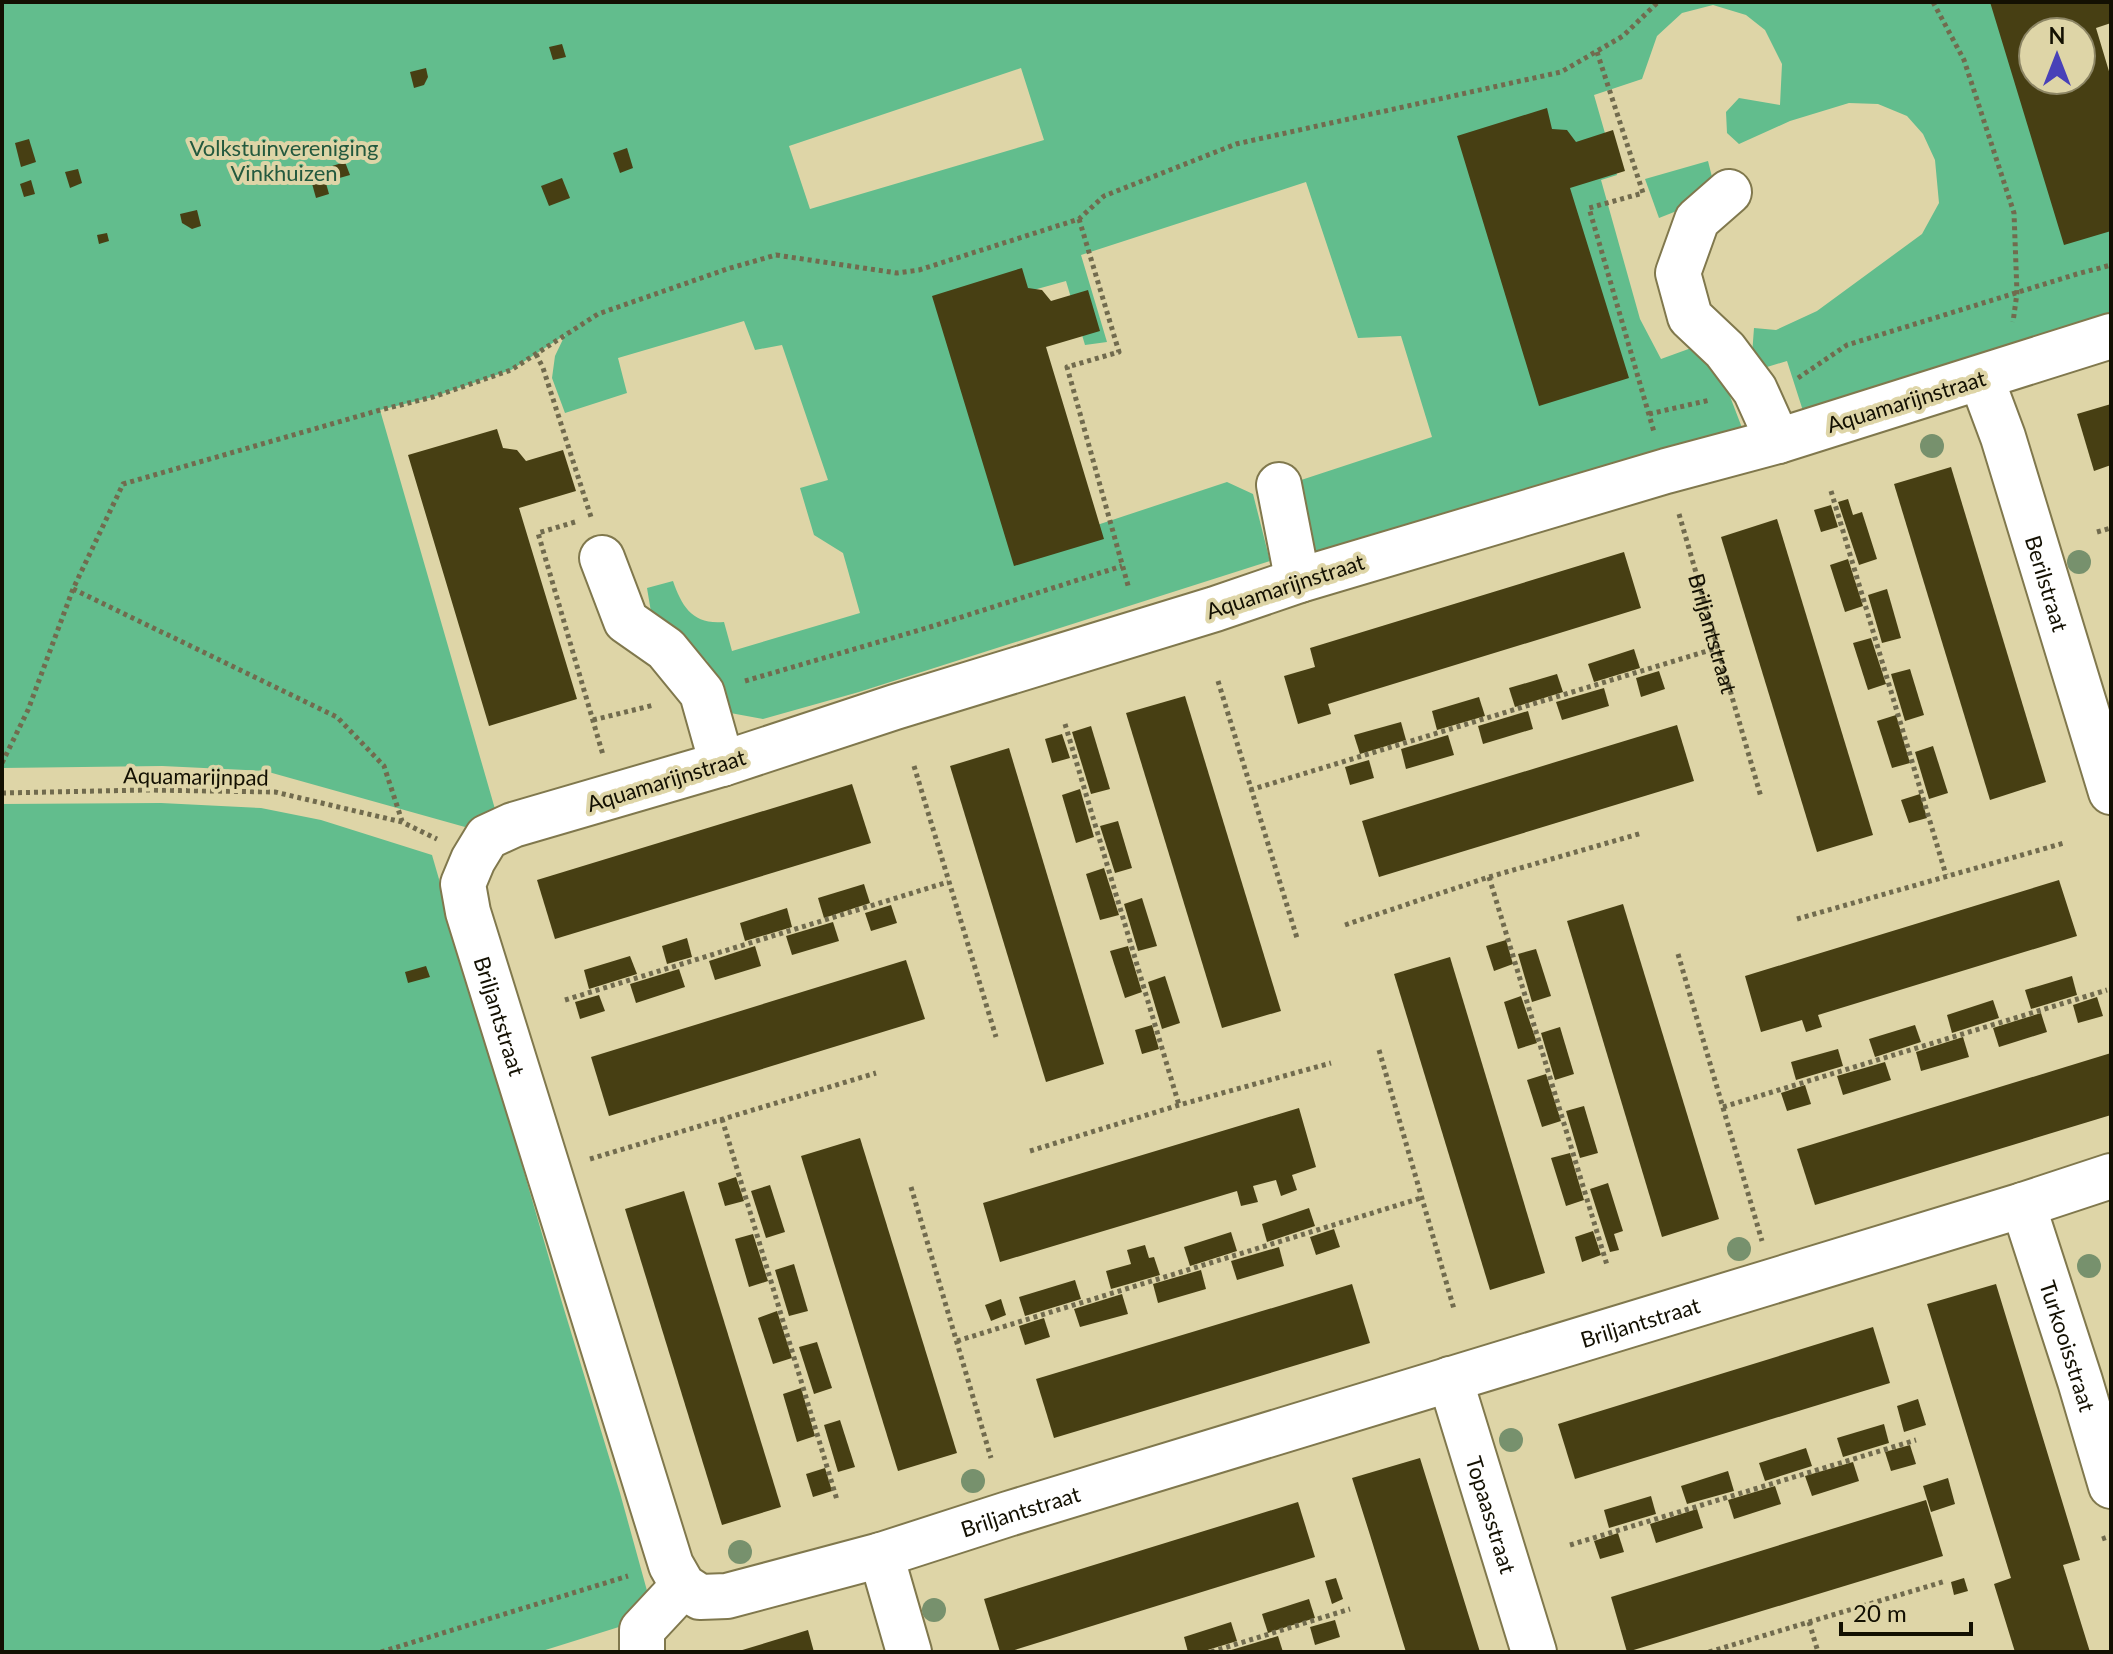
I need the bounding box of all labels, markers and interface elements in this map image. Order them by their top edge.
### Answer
north arrow [2017,16,2097,96]
text: N [2049,22,2065,49]
park label: Volkstuinvereniging Vinkhuizen [190,134,378,186]
street label: Aquamarijnstraat [1823,364,1989,438]
street label: Berilstraat [2020,532,2075,635]
street label: Aquamarijnstraat [1202,548,1368,624]
street label: Briljantstraat [1683,570,1744,696]
street label: Aquamarijnstraat [583,743,749,817]
street label: Aquamarijnpad [123,761,269,791]
street label: Briljantstraat [469,953,532,1079]
street label: Turkooisstraat [2035,1277,2102,1415]
street label: Briljantstraat [1577,1291,1703,1353]
street label: Topaasstraat [1461,1453,1523,1577]
street label: Briljantstraat [957,1479,1083,1542]
scale bar [1841,1586,1971,1636]
text: 20 m [1853,1598,1907,1627]

